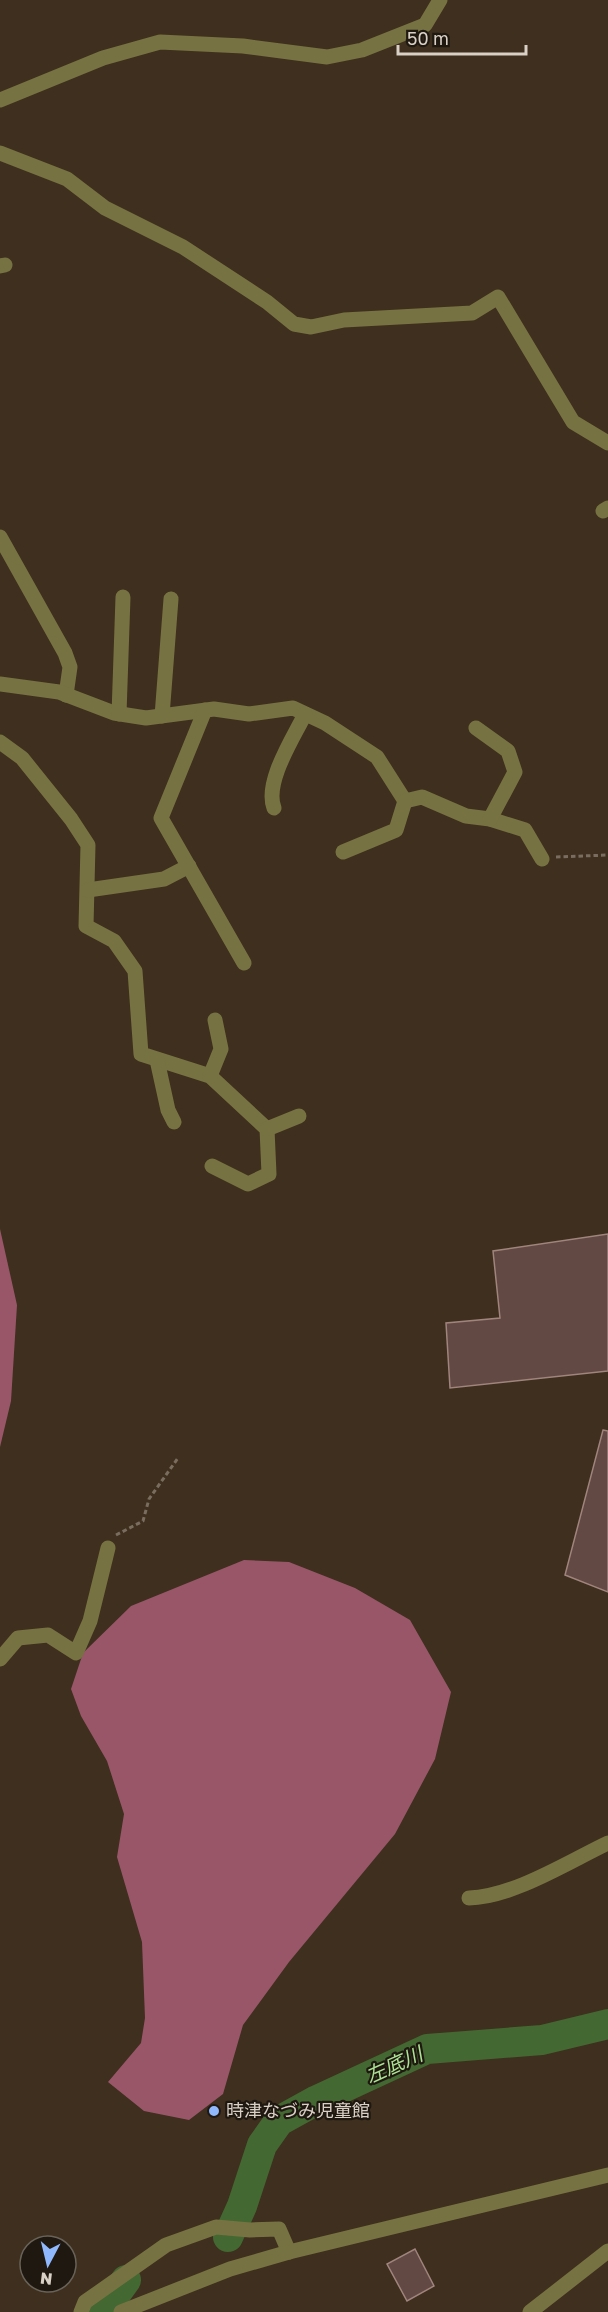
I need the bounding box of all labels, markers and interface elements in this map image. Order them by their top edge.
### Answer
scale bar [398,18,526,56]
text: 50 m [407,27,449,49]
water label: 左底川 [361,2040,428,2087]
place label: 時津なづみ児童館 [226,2099,370,2121]
marker: 時津なづみ児童館 [207,2104,221,2118]
north arrow [18,2234,78,2294]
text: N [39,2268,53,2290]

